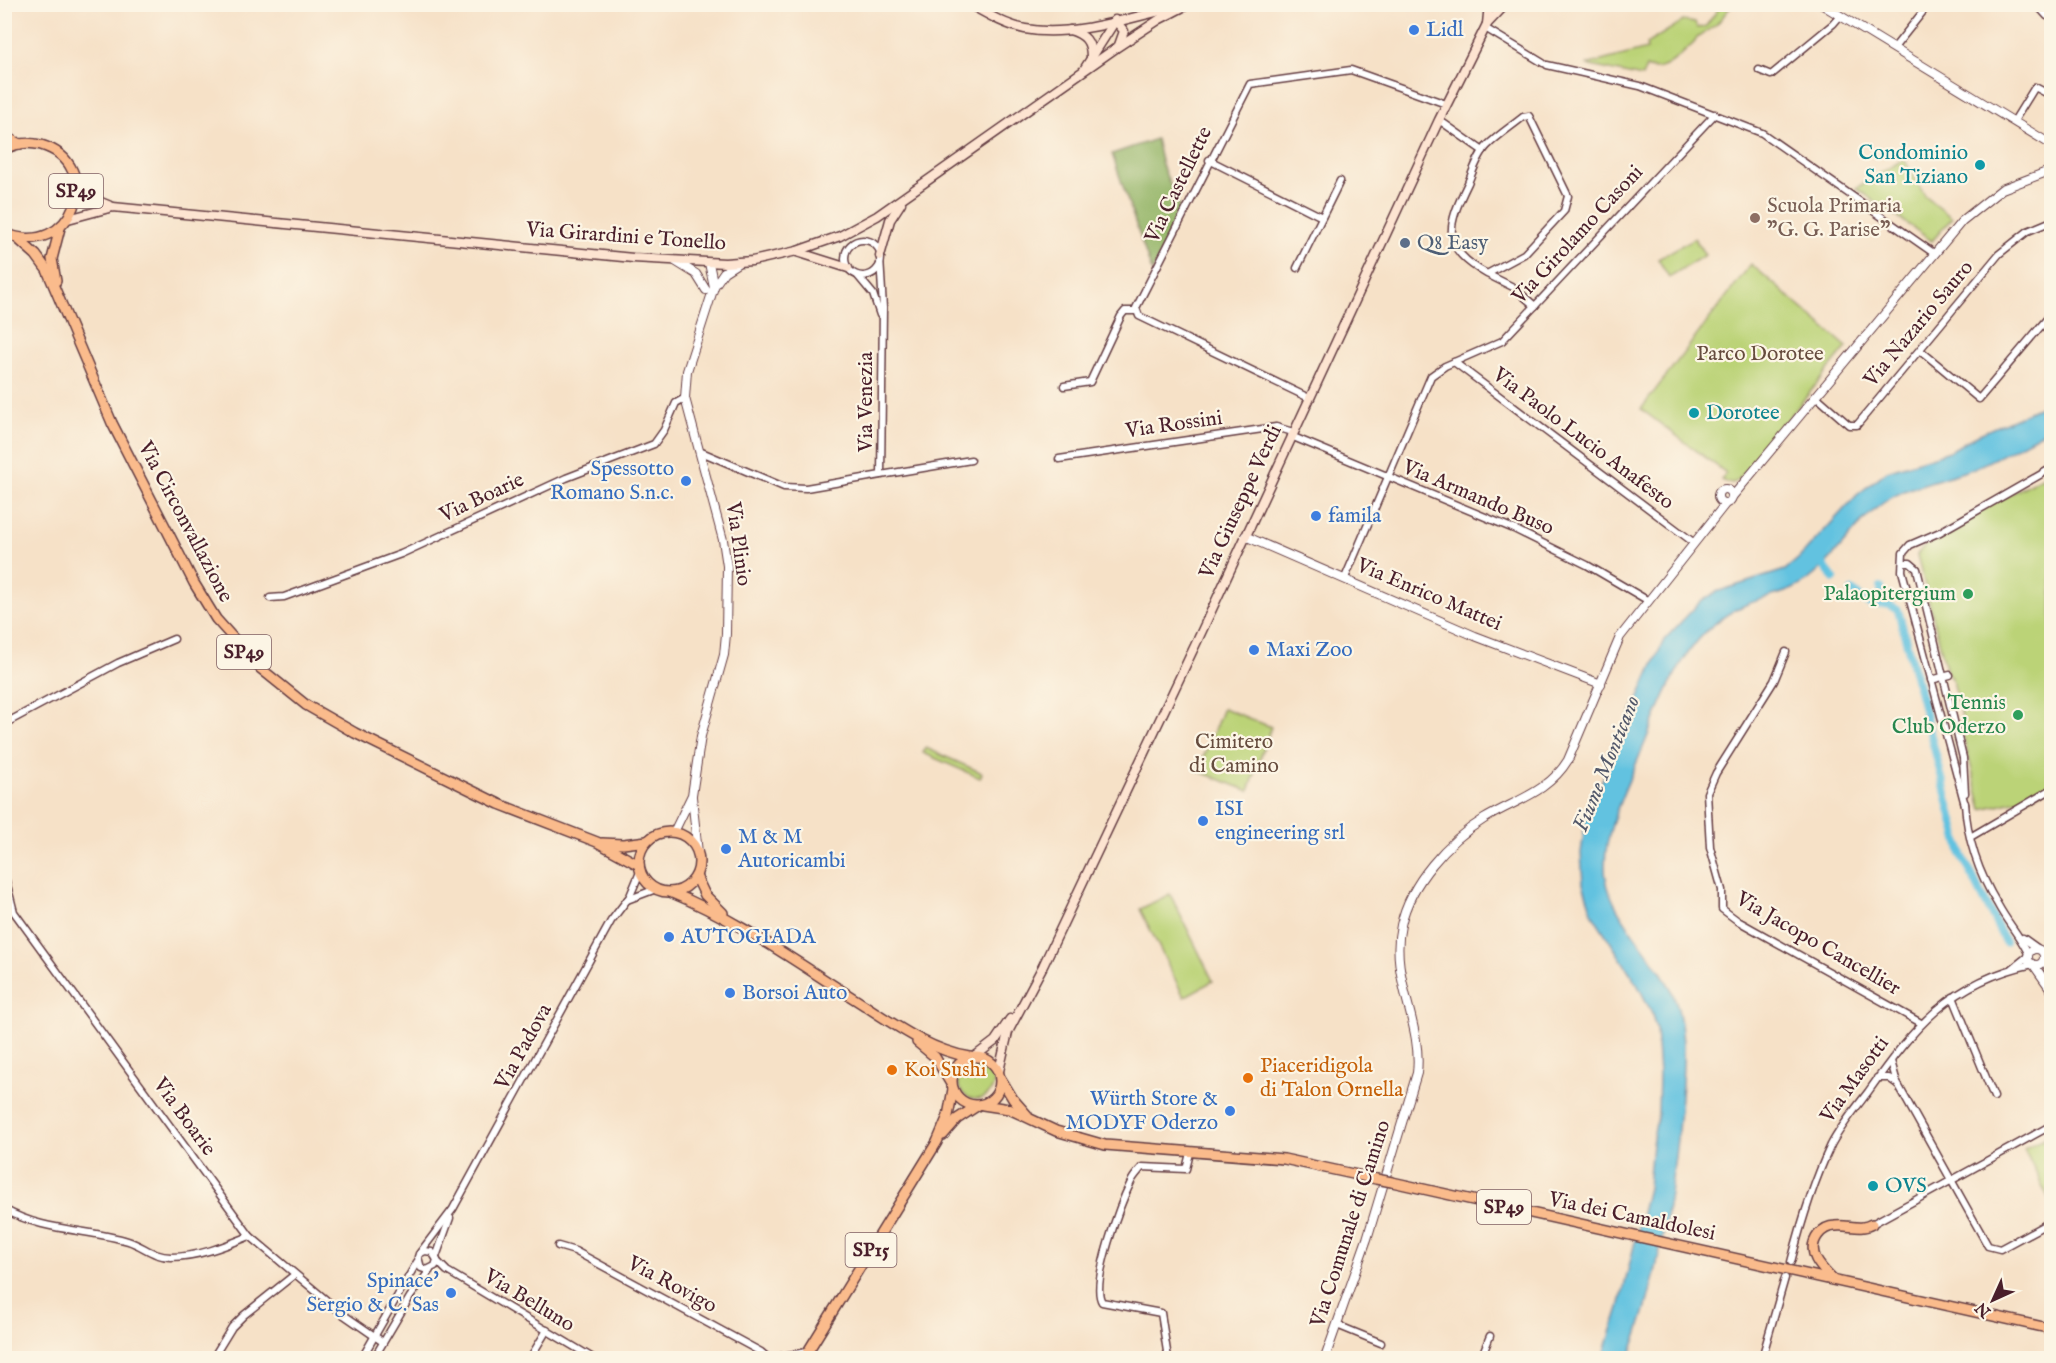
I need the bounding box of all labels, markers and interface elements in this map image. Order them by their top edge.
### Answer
place label: Lidl [1426,17,1464,44]
marker: Lidl [1407,23,1421,37]
street label: Via Castellette [1139,122,1219,249]
place label: Condominio San Tiziano [1858,140,1968,191]
marker: Condominio San Tiziano [1973,158,1987,172]
street label: Via Girolamo Casoni [1506,160,1649,311]
road number: SP49 [49,174,103,208]
place label: Scuola Primaria "G. G. Parise" [1767,193,1902,244]
marker: Scuola Primaria "G. G. Parise" [1748,211,1762,225]
street label: Via Girardini e Tonello [524,216,727,257]
place label: Q8 Easy [1417,230,1489,257]
marker: Q8 Easy [1398,236,1412,250]
street label: Via Nazario Sauro [1857,255,1980,394]
park label: Parco Dorotee [1696,341,1824,368]
street label: Via Venezia [853,351,880,453]
street label: Via Paolo Lucio Anafesto [1486,361,1679,516]
place label: Dorotee [1706,400,1780,427]
street label: Via Rossini [1123,405,1224,445]
marker: Dorotee [1687,406,1701,420]
street label: Via Giuseppe Verdi [1193,421,1289,584]
street label: Via Circonvallazione [131,436,239,608]
street label: Via Armando Buso [1397,454,1558,542]
place label: Spessotto Romano S.n.c. [550,456,674,507]
street label: Via Boarie [435,467,529,530]
marker: Spessotto Romano S.n.c. [679,474,693,488]
street label: Via Plinio [719,499,757,588]
place label: famila [1328,503,1382,530]
marker: famila [1309,509,1323,523]
street label: Via Enrico Mattei [1351,552,1506,638]
place label: Palaopitergium [1823,581,1956,608]
marker: Palaopitergium [1961,587,1975,601]
road number: SP49 [217,635,271,669]
place label: Maxi Zoo [1266,637,1353,664]
marker: Maxi Zoo [1247,643,1261,657]
place label: Tennis Club Oderzo [1892,690,2006,741]
water label: Fiume Monticano [1567,692,1647,836]
marker: Tennis Club Oderzo [2011,708,2025,722]
park label: Cimitero di Camino [1189,729,1279,780]
place label: ISI engineering srl [1215,796,1345,847]
marker: ISI engineering srl [1196,814,1210,828]
place label: M & M Autoricambi [737,824,846,875]
marker: M & M Autoricambi [719,842,733,856]
street label: Via Jacopo Cancellier [1730,885,1906,1002]
place label: AUTOGIADA [680,924,816,951]
marker: AUTOGIADA [662,930,676,944]
place label: Borsoi Auto [742,980,847,1007]
marker: Borsoi Auto [723,986,737,1000]
street label: Via Padova [489,998,559,1096]
street label: Via Masotti [1814,1031,1895,1129]
place label: Piaceridigola di Talon Ornella [1260,1053,1404,1104]
place label: Koi Sushi [904,1057,986,1084]
marker: Koi Sushi [885,1063,899,1077]
marker: Piaceridigola di Talon Ornella [1241,1071,1255,1085]
street label: Via Boarie [146,1072,222,1162]
place label: Würth Store & MODYF Oderzo [1066,1086,1218,1137]
marker: Würth Store & MODYF Oderzo [1223,1104,1237,1118]
street label: Via Comunale di Camino [1304,1117,1397,1332]
place label: OVS [1885,1173,1927,1200]
marker: OVS [1866,1179,1880,1193]
street label: Via dei Camaldolesi [1545,1186,1718,1248]
road number: SP49 [1477,1190,1531,1224]
road number: SP15 [846,1233,896,1267]
street label: Via Rovigo [622,1250,721,1320]
street label: Via Belluno [478,1263,579,1339]
place label: Spinace' Sergio & C. Sas [307,1268,439,1319]
north arrow [1963,1270,2023,1330]
marker: Spinace' Sergio & C. Sas [444,1286,458,1300]
text: N [1972,1297,1996,1322]

